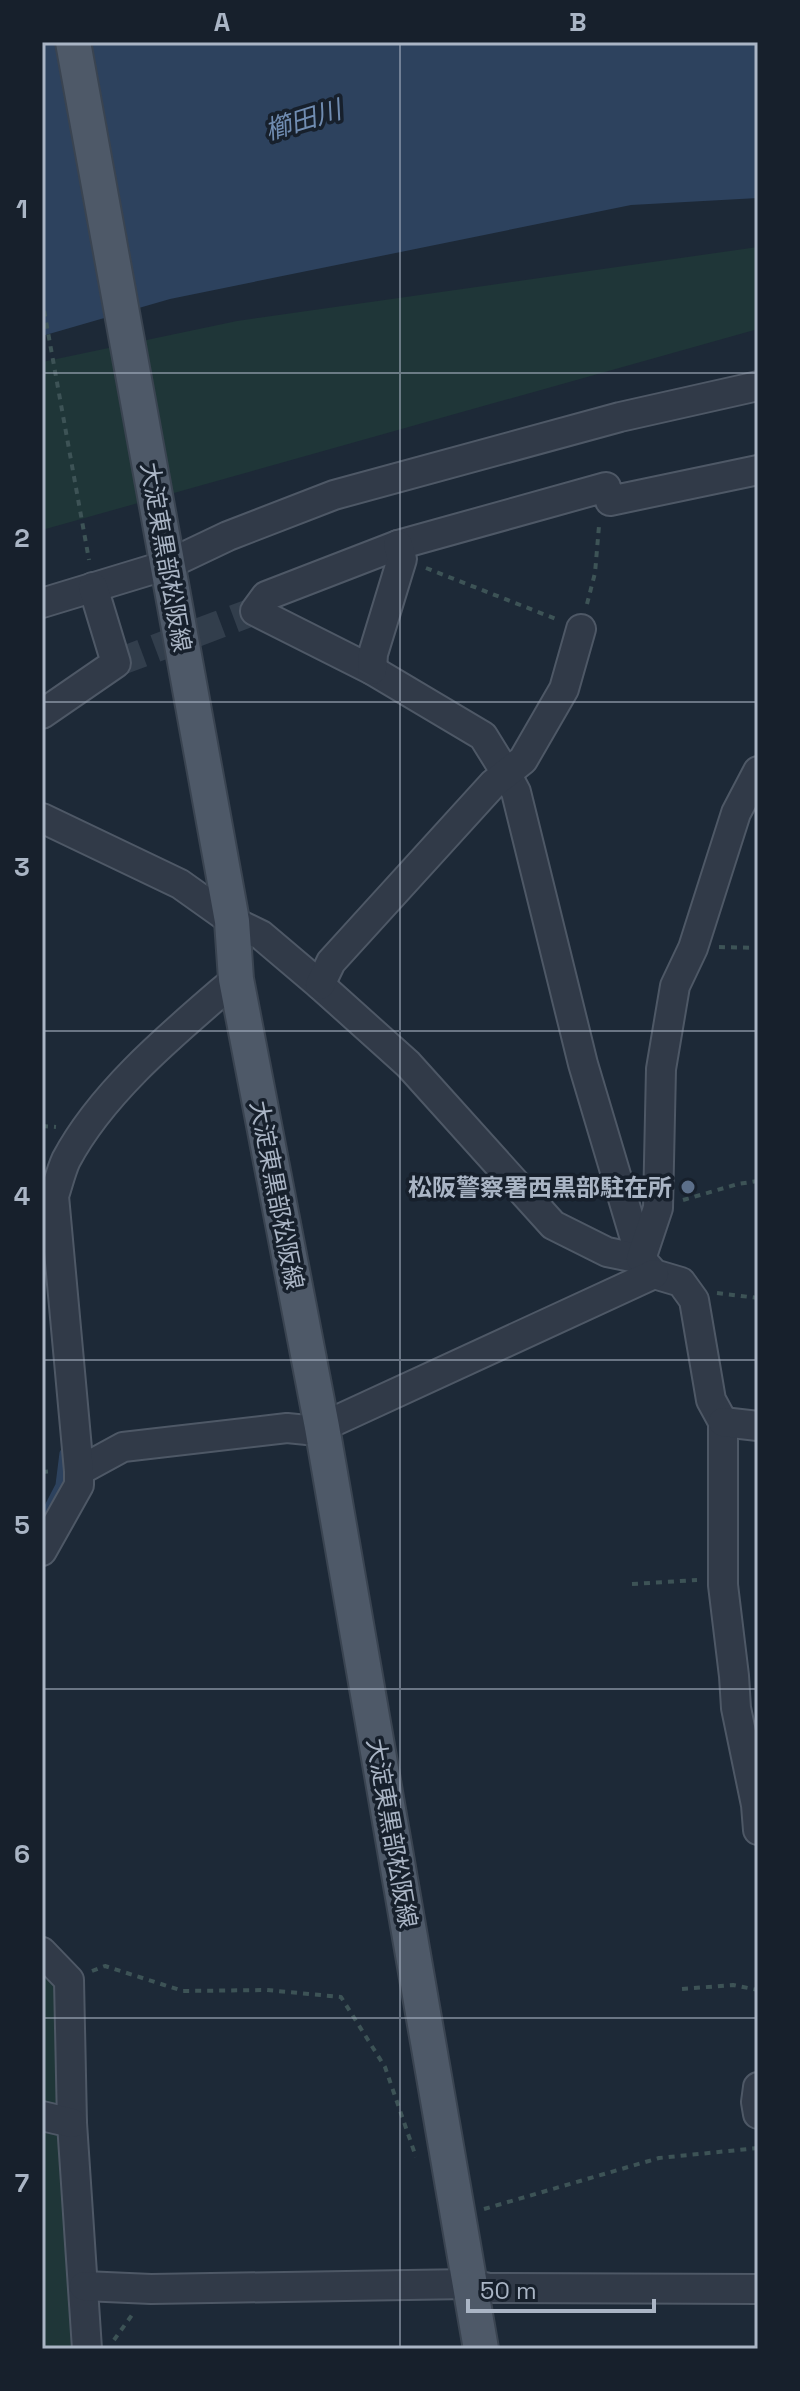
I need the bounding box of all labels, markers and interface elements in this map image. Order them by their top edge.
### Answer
text: A [214,5,231,39]
text: B [569,5,587,39]
water label: 櫛田川 [261,91,348,148]
text: 1 [16,192,28,226]
street label: 大淀東黒部松阪線 [134,460,198,654]
text: 2 [14,521,30,555]
text: 3 [14,850,30,884]
street label: 大淀東黒部松阪線 [243,1098,311,1292]
place label: 松阪警察署西黒部駐在所 [408,1172,672,1203]
marker: 松阪警察署西黒部駐在所 [679,1178,697,1196]
text: 4 [14,1179,30,1213]
text: 5 [14,1508,30,1542]
street label: 大淀東黒部松阪線 [360,1736,424,1930]
text: 6 [14,1837,30,1871]
text: 7 [15,2166,29,2200]
scale bar [468,2263,654,2313]
text: 50 m [480,2275,537,2306]

